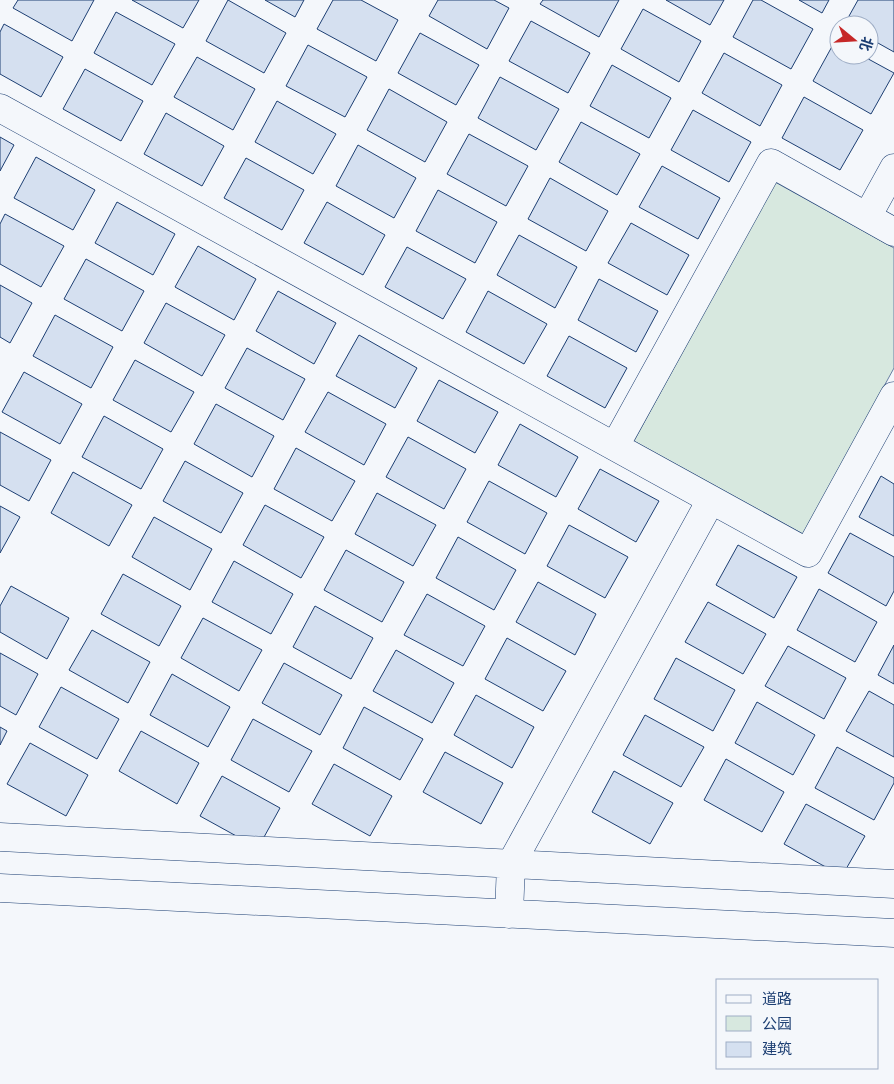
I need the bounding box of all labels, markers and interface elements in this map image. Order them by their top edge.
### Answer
north arrow [829,15,879,65]
text: 北 [856,35,878,54]
legend [716,979,879,1069]
text: 道路 [762,988,792,1008]
text: 公园 [762,1013,792,1033]
text: 建筑 [762,1038,792,1058]

